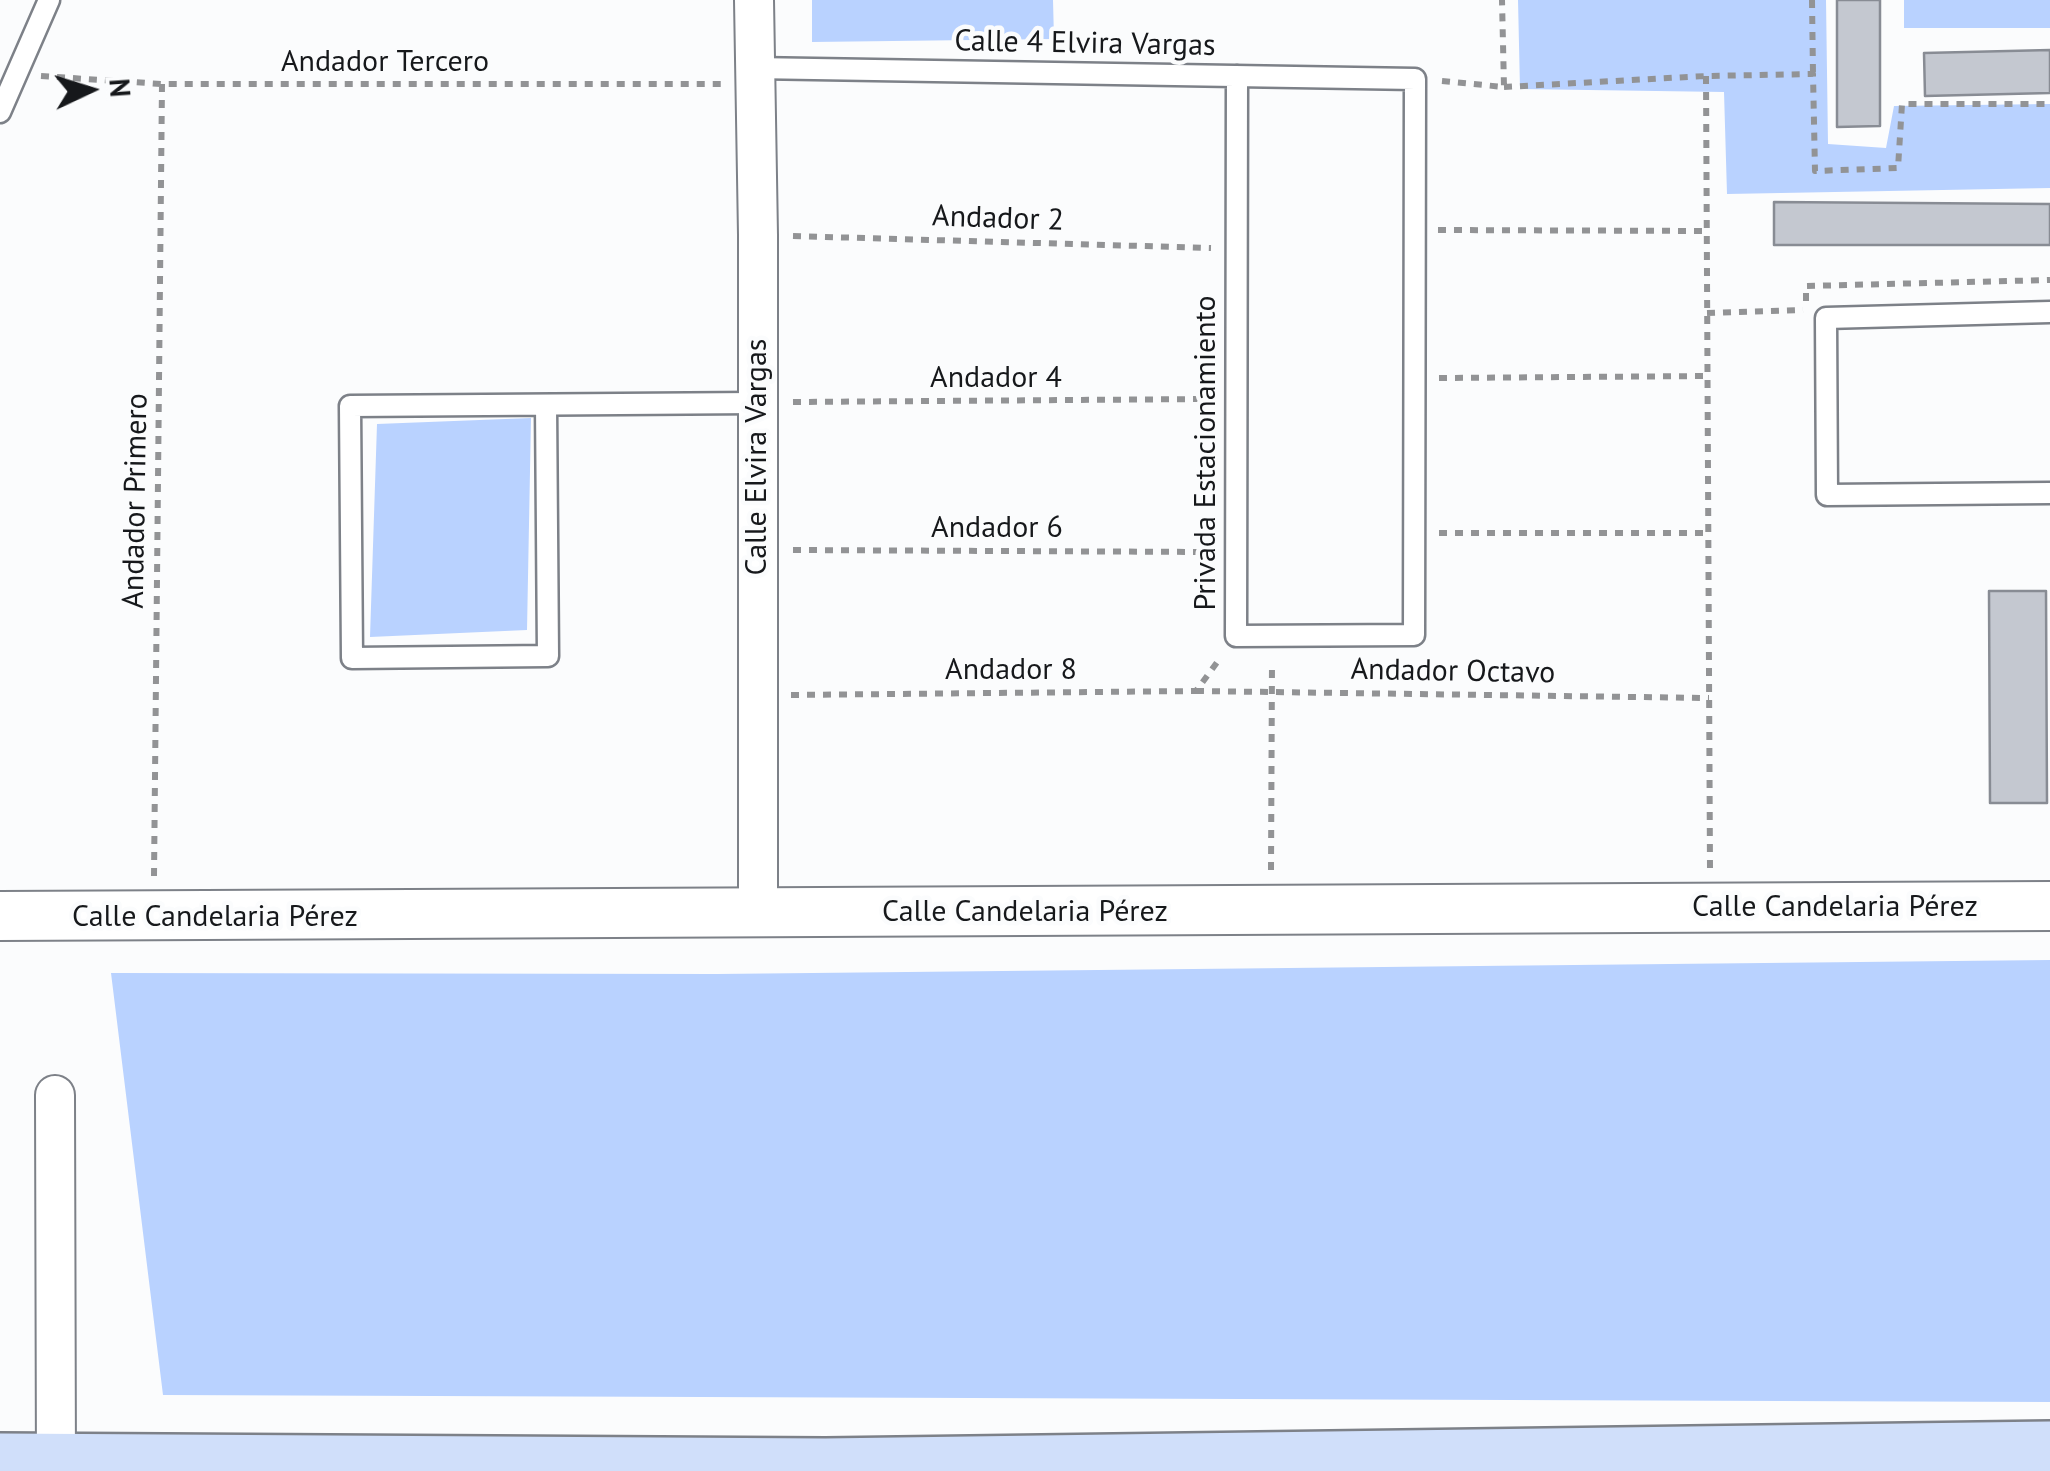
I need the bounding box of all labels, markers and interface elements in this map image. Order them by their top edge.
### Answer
street label: Calle 4 Elvira Vargas [954,24,1216,64]
north arrow [40,40,140,140]
street label: Andador Tercero [281,44,489,80]
text: N [101,77,140,98]
street label: Andador 2 [932,199,1064,239]
street label: Privada Estacionamiento [1188,296,1224,610]
street label: Calle Elvira Vargas [739,339,775,575]
street label: Andador 4 [930,360,1062,396]
street label: Andador Primero [116,393,156,609]
street label: Andador 6 [931,510,1063,546]
street label: Andador 8 [945,652,1077,688]
street label: Andador Octavo [1350,652,1556,692]
street label: Calle Candelaria Pérez [1692,889,1978,925]
street label: Calle Candelaria Pérez [882,894,1168,930]
street label: Calle Candelaria Pérez [72,899,358,935]

